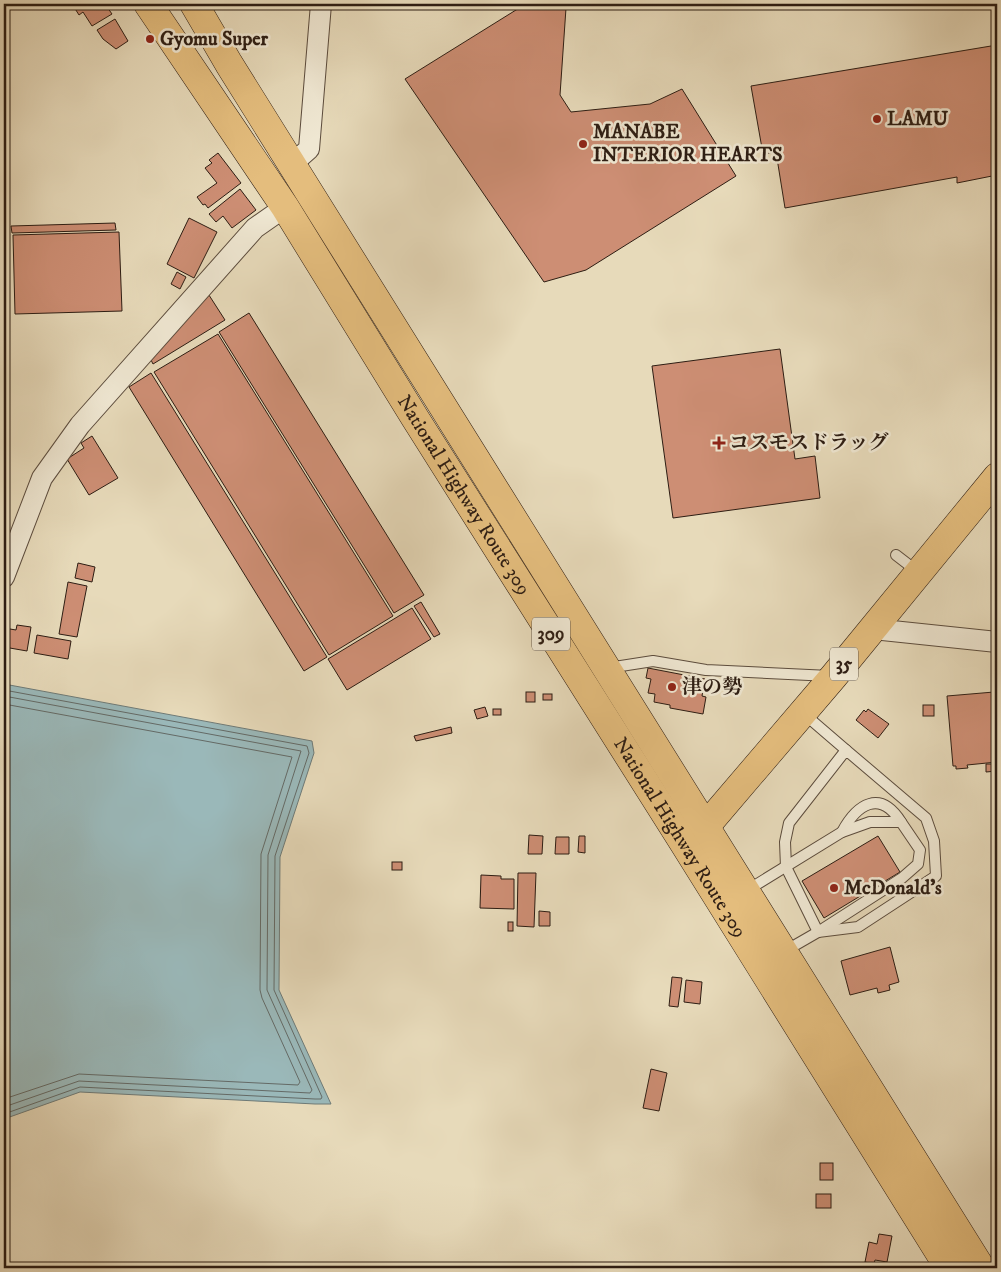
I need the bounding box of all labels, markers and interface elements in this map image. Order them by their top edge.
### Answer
place label: Gyomu Super [160,27,268,52]
marker: Gyomu Super [144,33,156,45]
place label: LAMU [887,107,949,132]
marker: LAMU [871,113,883,125]
place label: MANABE INTERIOR HEARTS [593,120,783,168]
marker: MANABE INTERIOR HEARTS [577,138,589,150]
street label: National Highway Route 309 [391,390,536,600]
place label: コスモスドラッグ [729,431,889,456]
marker: コスモスドラッグ [713,437,725,449]
road number: 309 [532,618,570,650]
road number: 35 [830,648,858,681]
place label: 津の勢 [682,675,742,700]
marker: 津の勢 [666,681,678,693]
street label: National Highway Route 309 [608,733,752,942]
place label: McDonald's [844,876,942,901]
marker: McDonald's [828,882,840,894]

